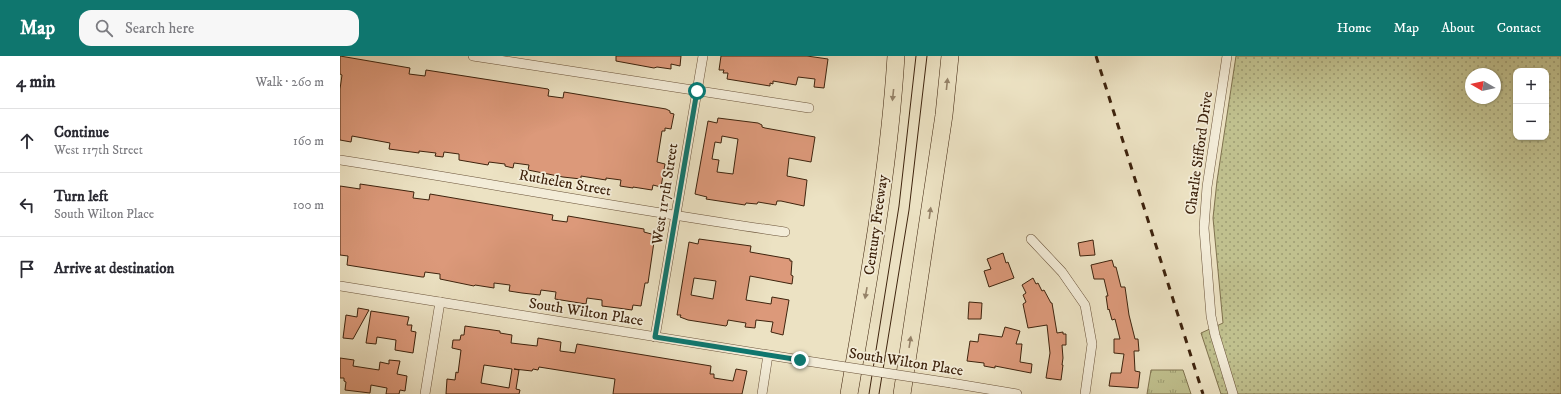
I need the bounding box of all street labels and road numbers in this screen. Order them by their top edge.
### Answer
street label: Charlie Sifford Drive [1181,90,1217,216]
street label: West 117th Street [647,142,682,247]
street label: Ruthelen Street [517,166,613,200]
street label: Century Freeway [860,173,893,277]
street label: South Wilton Place [527,294,645,330]
street label: South Wilton Place [847,344,965,380]

